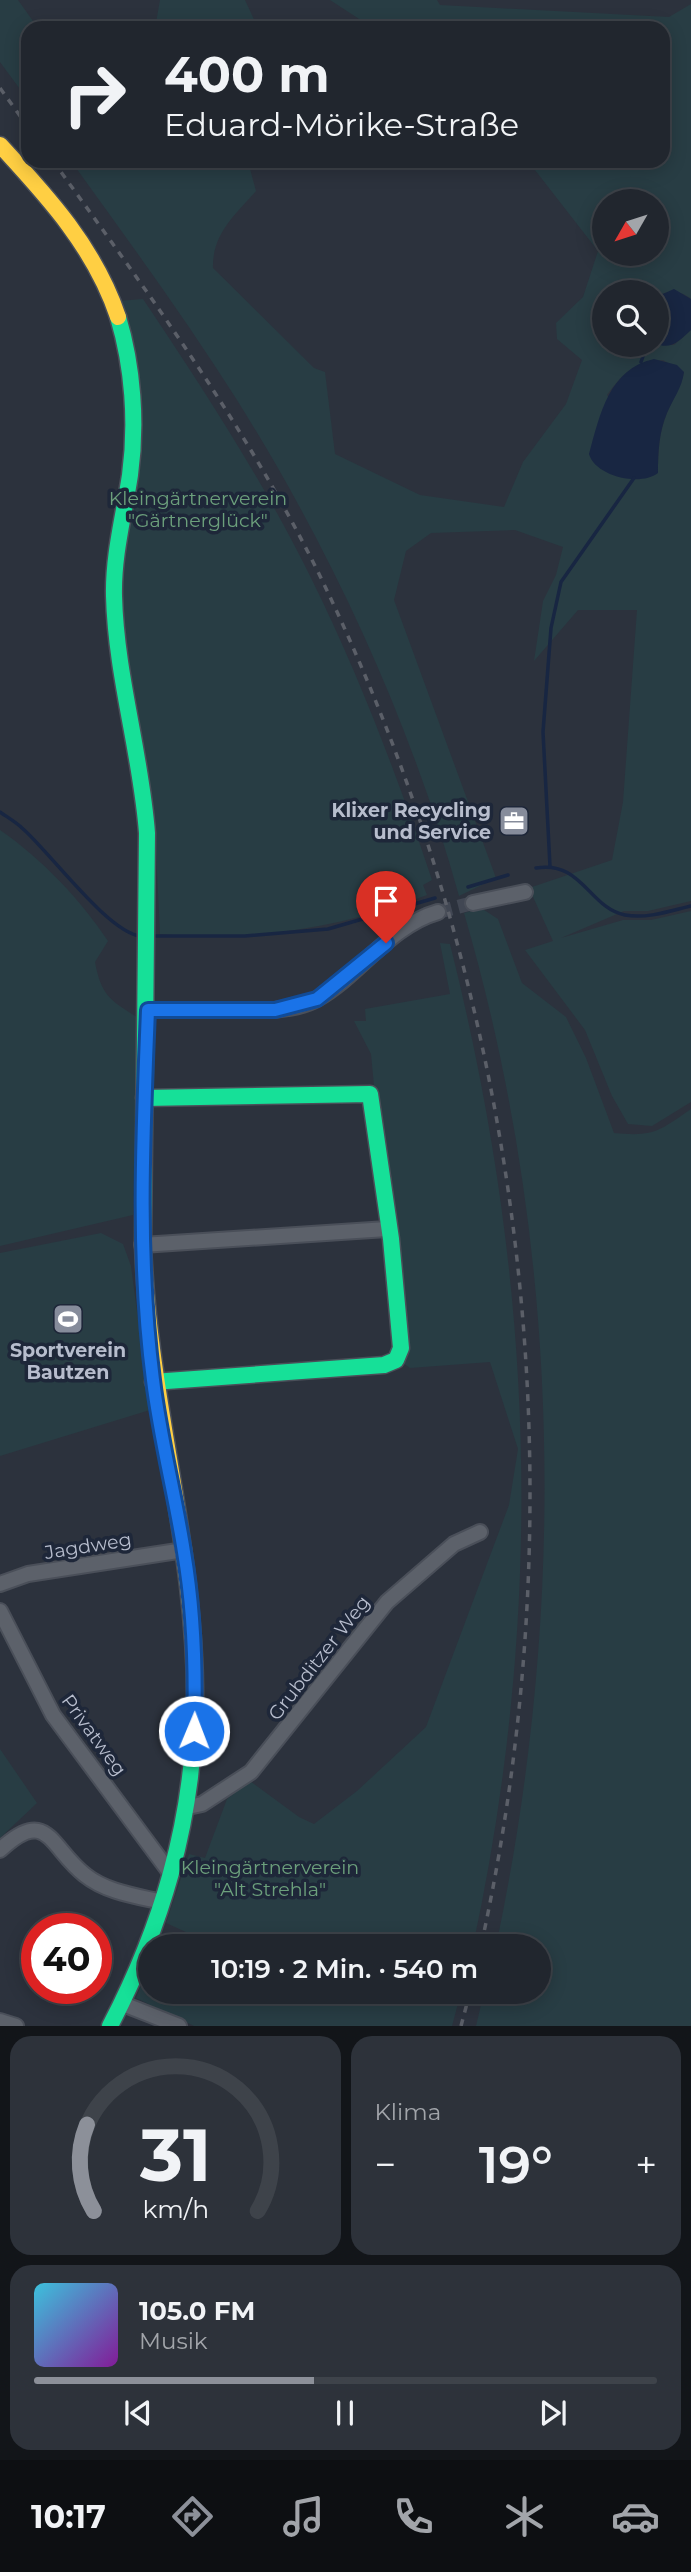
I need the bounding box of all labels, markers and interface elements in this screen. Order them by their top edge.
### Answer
text: 400 m [164,45,330,104]
icon: right [49,49,140,140]
text: Eduard-Mörike-Straße [164,105,519,144]
north arrow [592,189,668,266]
map controls [592,189,669,357]
button: search [592,280,669,357]
park label: Kleingärtnerverein "Gärtnerglück" [109,487,287,532]
place label: Klixer Recycling und Service [332,799,491,844]
office icon: Klixer Recycling und Service [497,804,531,838]
pin [356,871,416,943]
icon: arrive [367,882,405,920]
sports icon: Sportverein Bautzen [51,1302,85,1336]
place label: Sportverein Bautzen [10,1339,126,1384]
street label: Jagdweg [42,1528,133,1564]
street label: Grubditzer Weg [263,1591,375,1725]
street label: Privatweg [57,1690,131,1780]
position arrow [157,1694,231,1768]
park label: Kleingärtnerverein "Alt Strehla" [181,1856,359,1901]
speed limit sign: 40 [21,1913,112,2004]
text: 10:19 · 2 Min. · 540 m [211,1953,478,1985]
text: Klima [375,2098,441,2126]
text: 31 [138,2112,211,2200]
text: 19° [479,2133,553,2196]
text: − [375,2141,396,2188]
text: + [635,2141,657,2188]
text: km/h [142,2194,209,2224]
text: 105.0 FM [139,2295,255,2327]
text: Musik [139,2327,208,2355]
icon: previous [119,2394,157,2432]
icon: pause [326,2394,364,2432]
icon: next [534,2394,572,2432]
icon: directions [168,2492,217,2541]
icon: music [279,2492,328,2541]
icon: phone [389,2492,438,2541]
icon: climate [500,2492,549,2541]
icon: car [611,2492,660,2541]
text: 10:17 [31,2497,106,2536]

